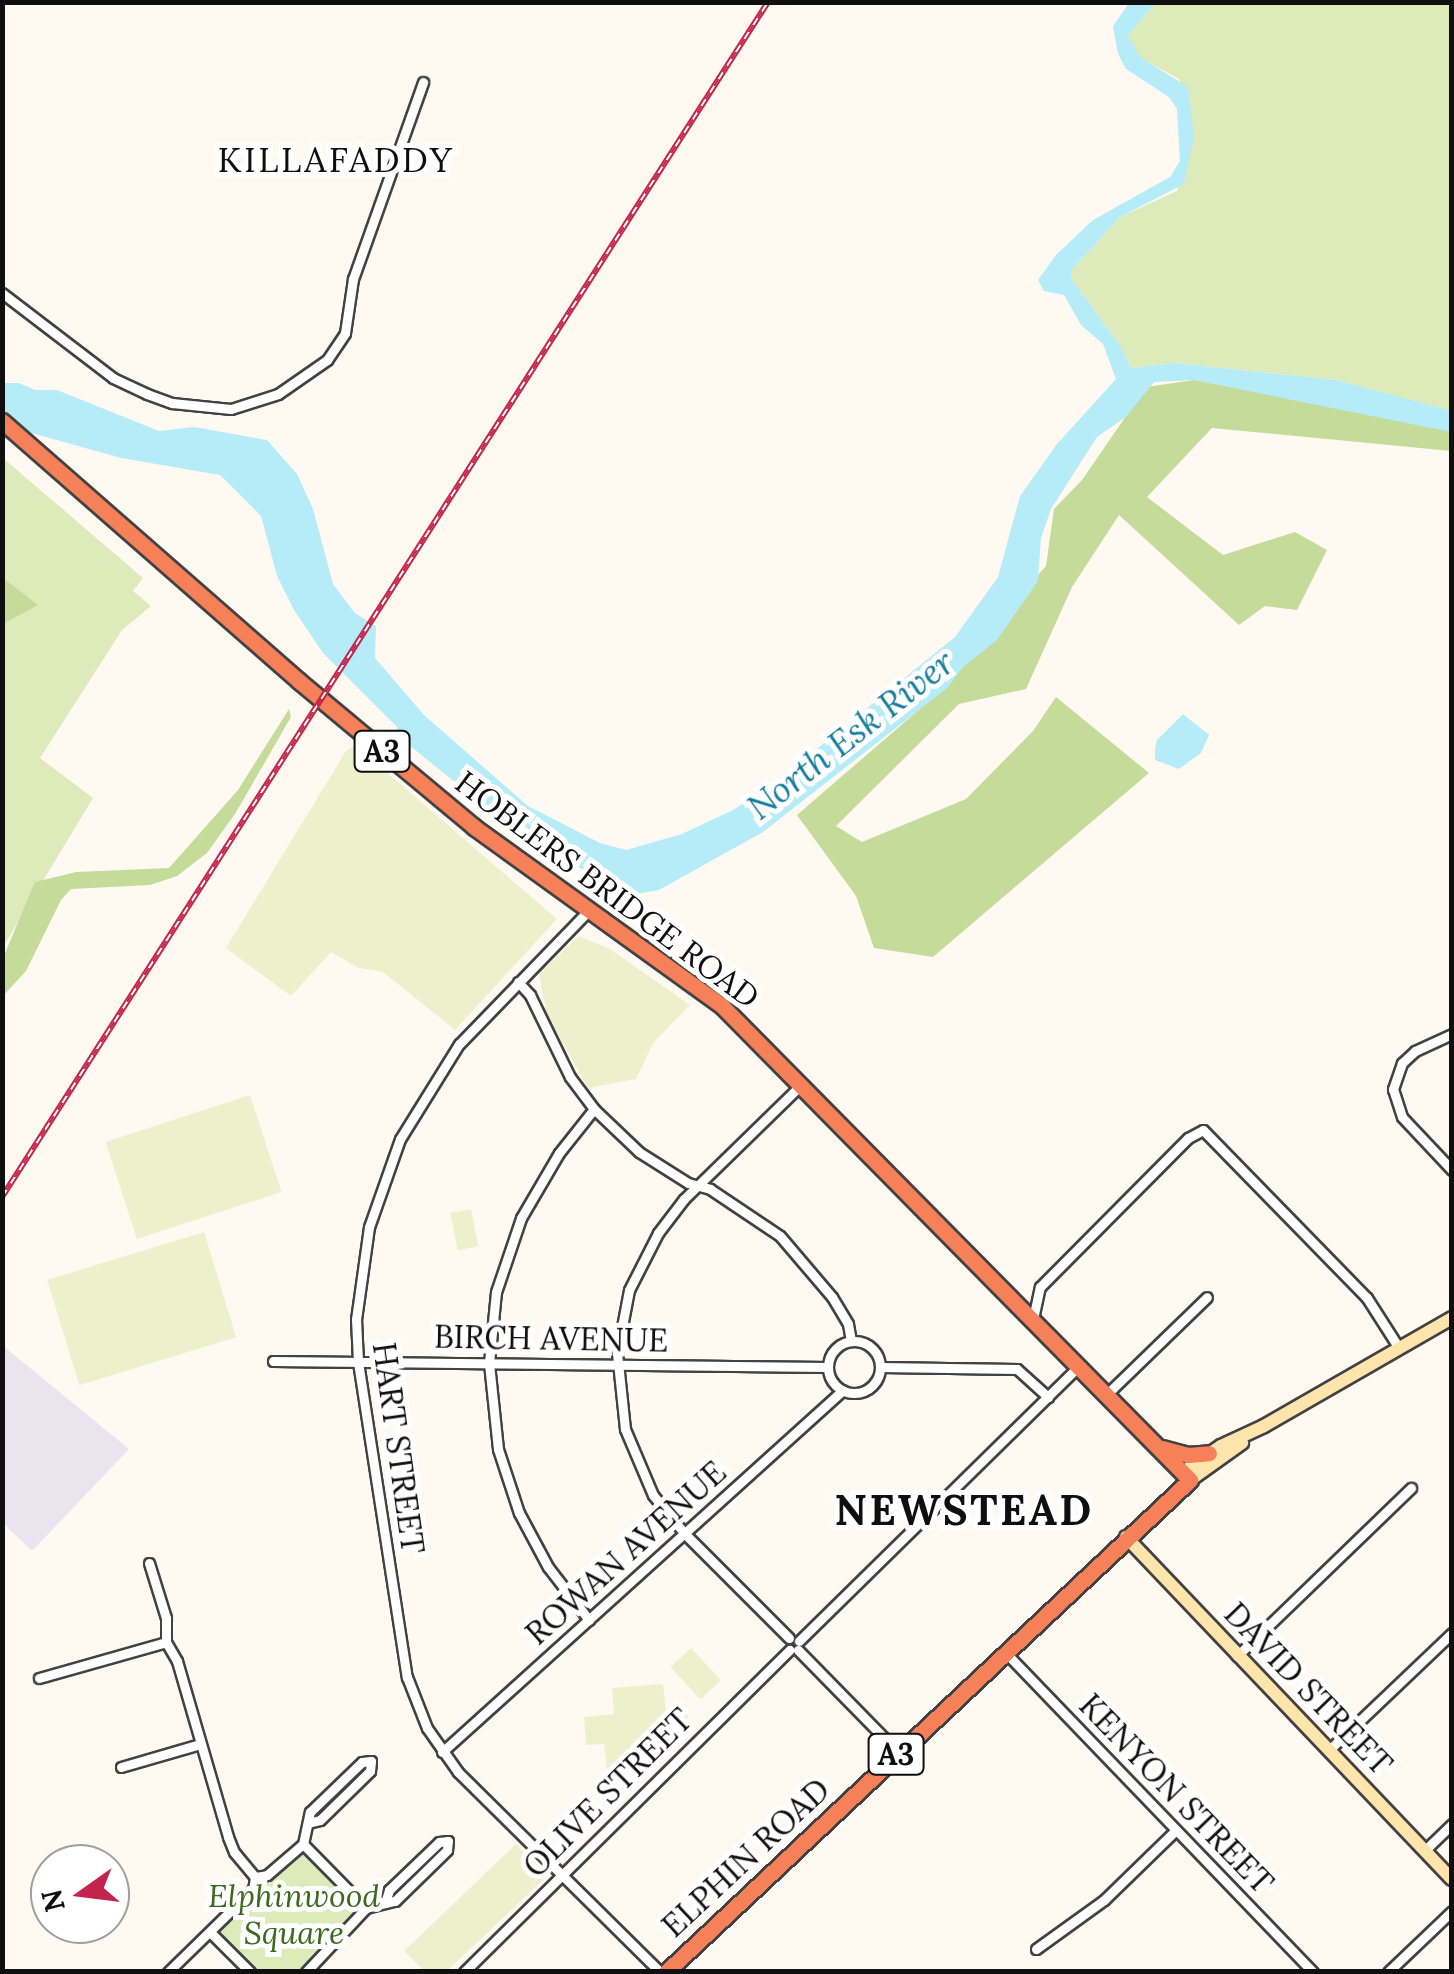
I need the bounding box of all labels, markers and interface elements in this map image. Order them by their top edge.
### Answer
district label: KILLAFADDY [218,139,454,181]
water label: North Esk River [739,641,963,829]
road number: A3 [352,726,412,776]
street label: HOBLERS BRIDGE ROAD [448,763,766,1017]
street label: BIRCH AVENUE [434,1318,668,1360]
street label: HART STREET [364,1340,432,1556]
street label: ROWAN AVENUE [518,1453,734,1653]
district label: NEWSTEAD [834,1485,1094,1535]
street label: DAVID STREET [1216,1595,1400,1783]
street label: KENYON STREET [1071,1686,1281,1902]
street label: OLIVE STREET [516,1701,700,1885]
road number: A3 [866,1729,926,1779]
street label: ELPHIN ROAD [654,1771,838,1945]
north arrow [30,1844,130,1944]
park label: Elphinwood Square [208,1878,380,1953]
text: N [33,1886,73,1916]

